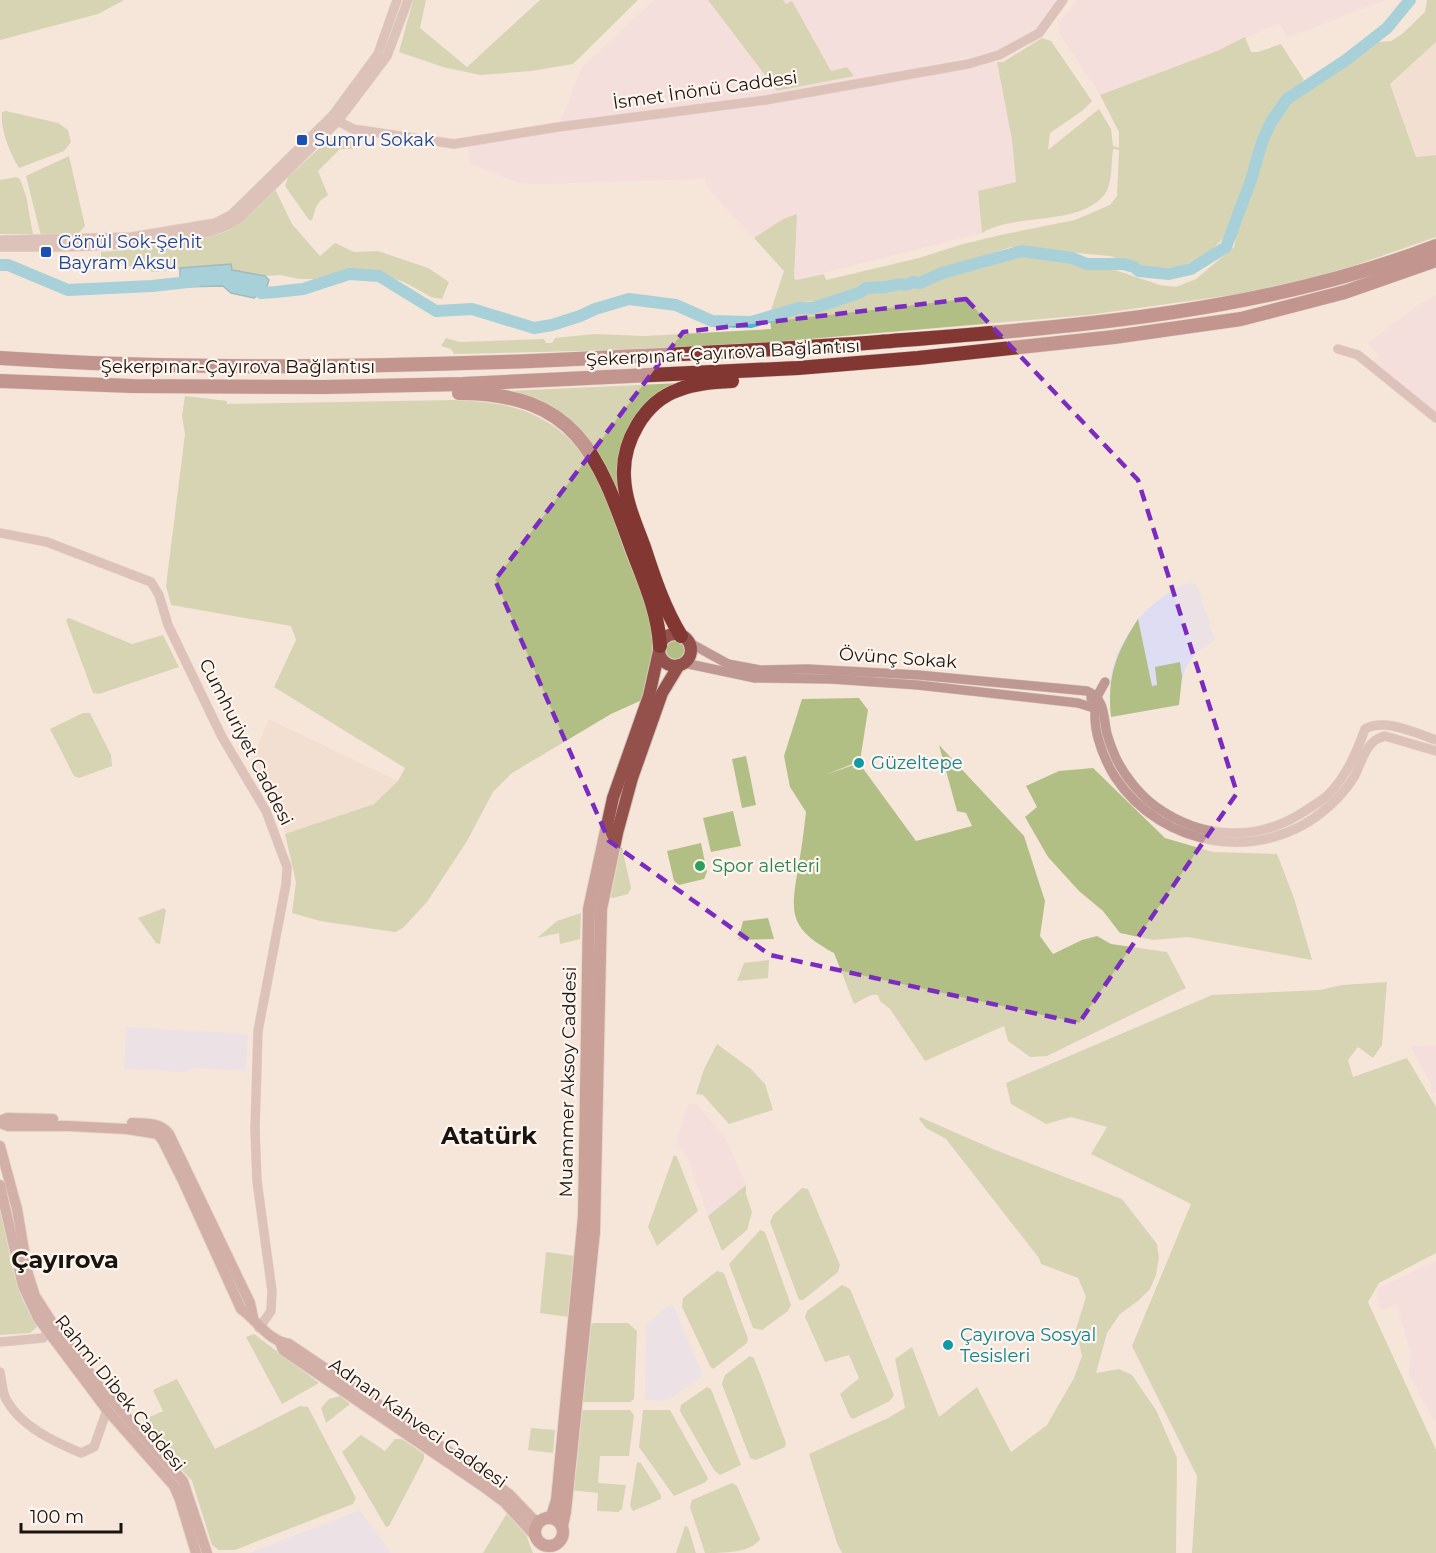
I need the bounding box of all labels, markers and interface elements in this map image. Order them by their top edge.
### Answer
street label: İsmet İnönü Caddesi [611,66,799,114]
place label: Sumru Sokak [314,129,435,151]
marker: Sumru Sokak [295,133,309,147]
place label: Gönül Sok-Şehit Bayram Aksu [58,231,202,274]
marker: Gönül Sok-Şehit Bayram Aksu [39,245,53,259]
street label: Şekerpınar-Çayırova Bağlantısı [585,335,861,371]
street label: Şekerpınar-Çayırova Bağlantısı [101,356,375,378]
street label: Övünç Sokak [838,643,958,673]
street label: Cumhuriyet Caddesi [194,655,298,829]
place label: Güzeltepe [871,752,963,774]
marker: Güzeltepe [852,756,866,770]
place label: Spor aletleri [712,855,820,877]
marker: Spor aletleri [693,859,707,873]
street label: Muammer Aksoy Caddesi [555,966,581,1198]
district label: Atatürk [440,1121,537,1150]
district label: Çayırova [11,1245,119,1274]
street label: Rahmi Dibek Caddesi [50,1310,190,1476]
place label: Çayırova Sosyal Tesisleri [960,1324,1096,1367]
marker: Çayırova Sosyal Tesisleri [941,1338,955,1352]
street label: Adnan Kahveci Caddesi [325,1353,511,1493]
scale bar [21,1496,122,1534]
text: 100 m [30,1506,84,1528]

